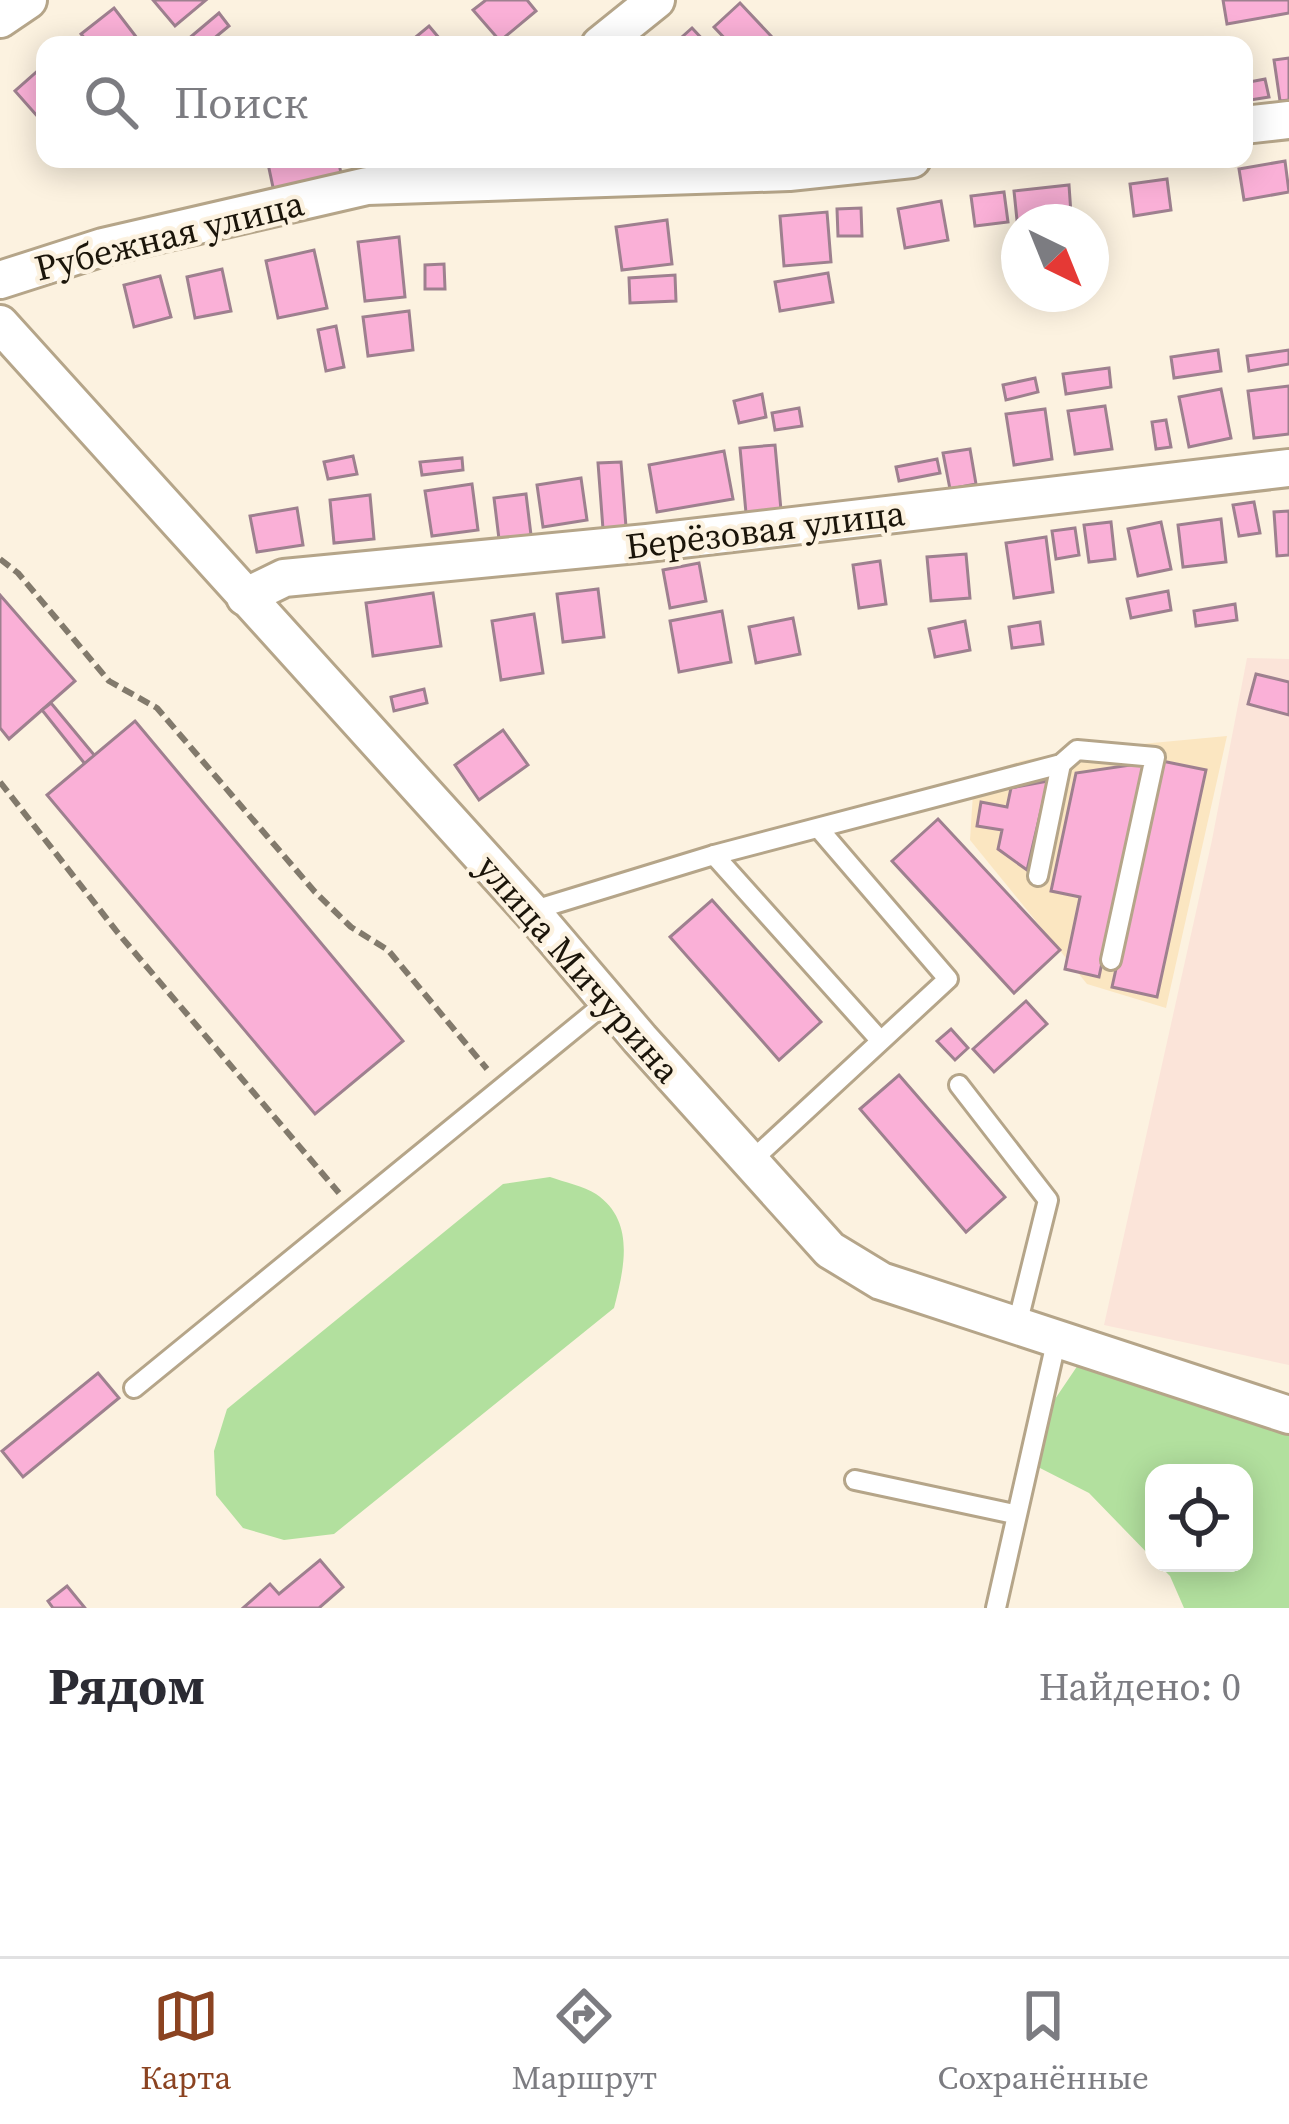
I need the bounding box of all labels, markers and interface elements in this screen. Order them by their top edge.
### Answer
search box [36,36,1253,168]
icon: search [78,69,144,135]
text: Поиск [174,71,308,133]
street label: Рубежная улица [30,178,309,293]
north arrow [1001,204,1109,312]
street label: Берёзовая улица [623,488,908,571]
street label: улица Мичурина [466,843,692,1094]
map controls [1145,1464,1253,1572]
button: locate [1145,1464,1253,1572]
text: Рядом [48,1651,205,1721]
text: Найдено: 0 [1039,1660,1241,1713]
tab: Карта [140,1983,231,2100]
tab: Маршрут [512,1983,657,2100]
tab: Сохранённые [938,1983,1149,2100]

